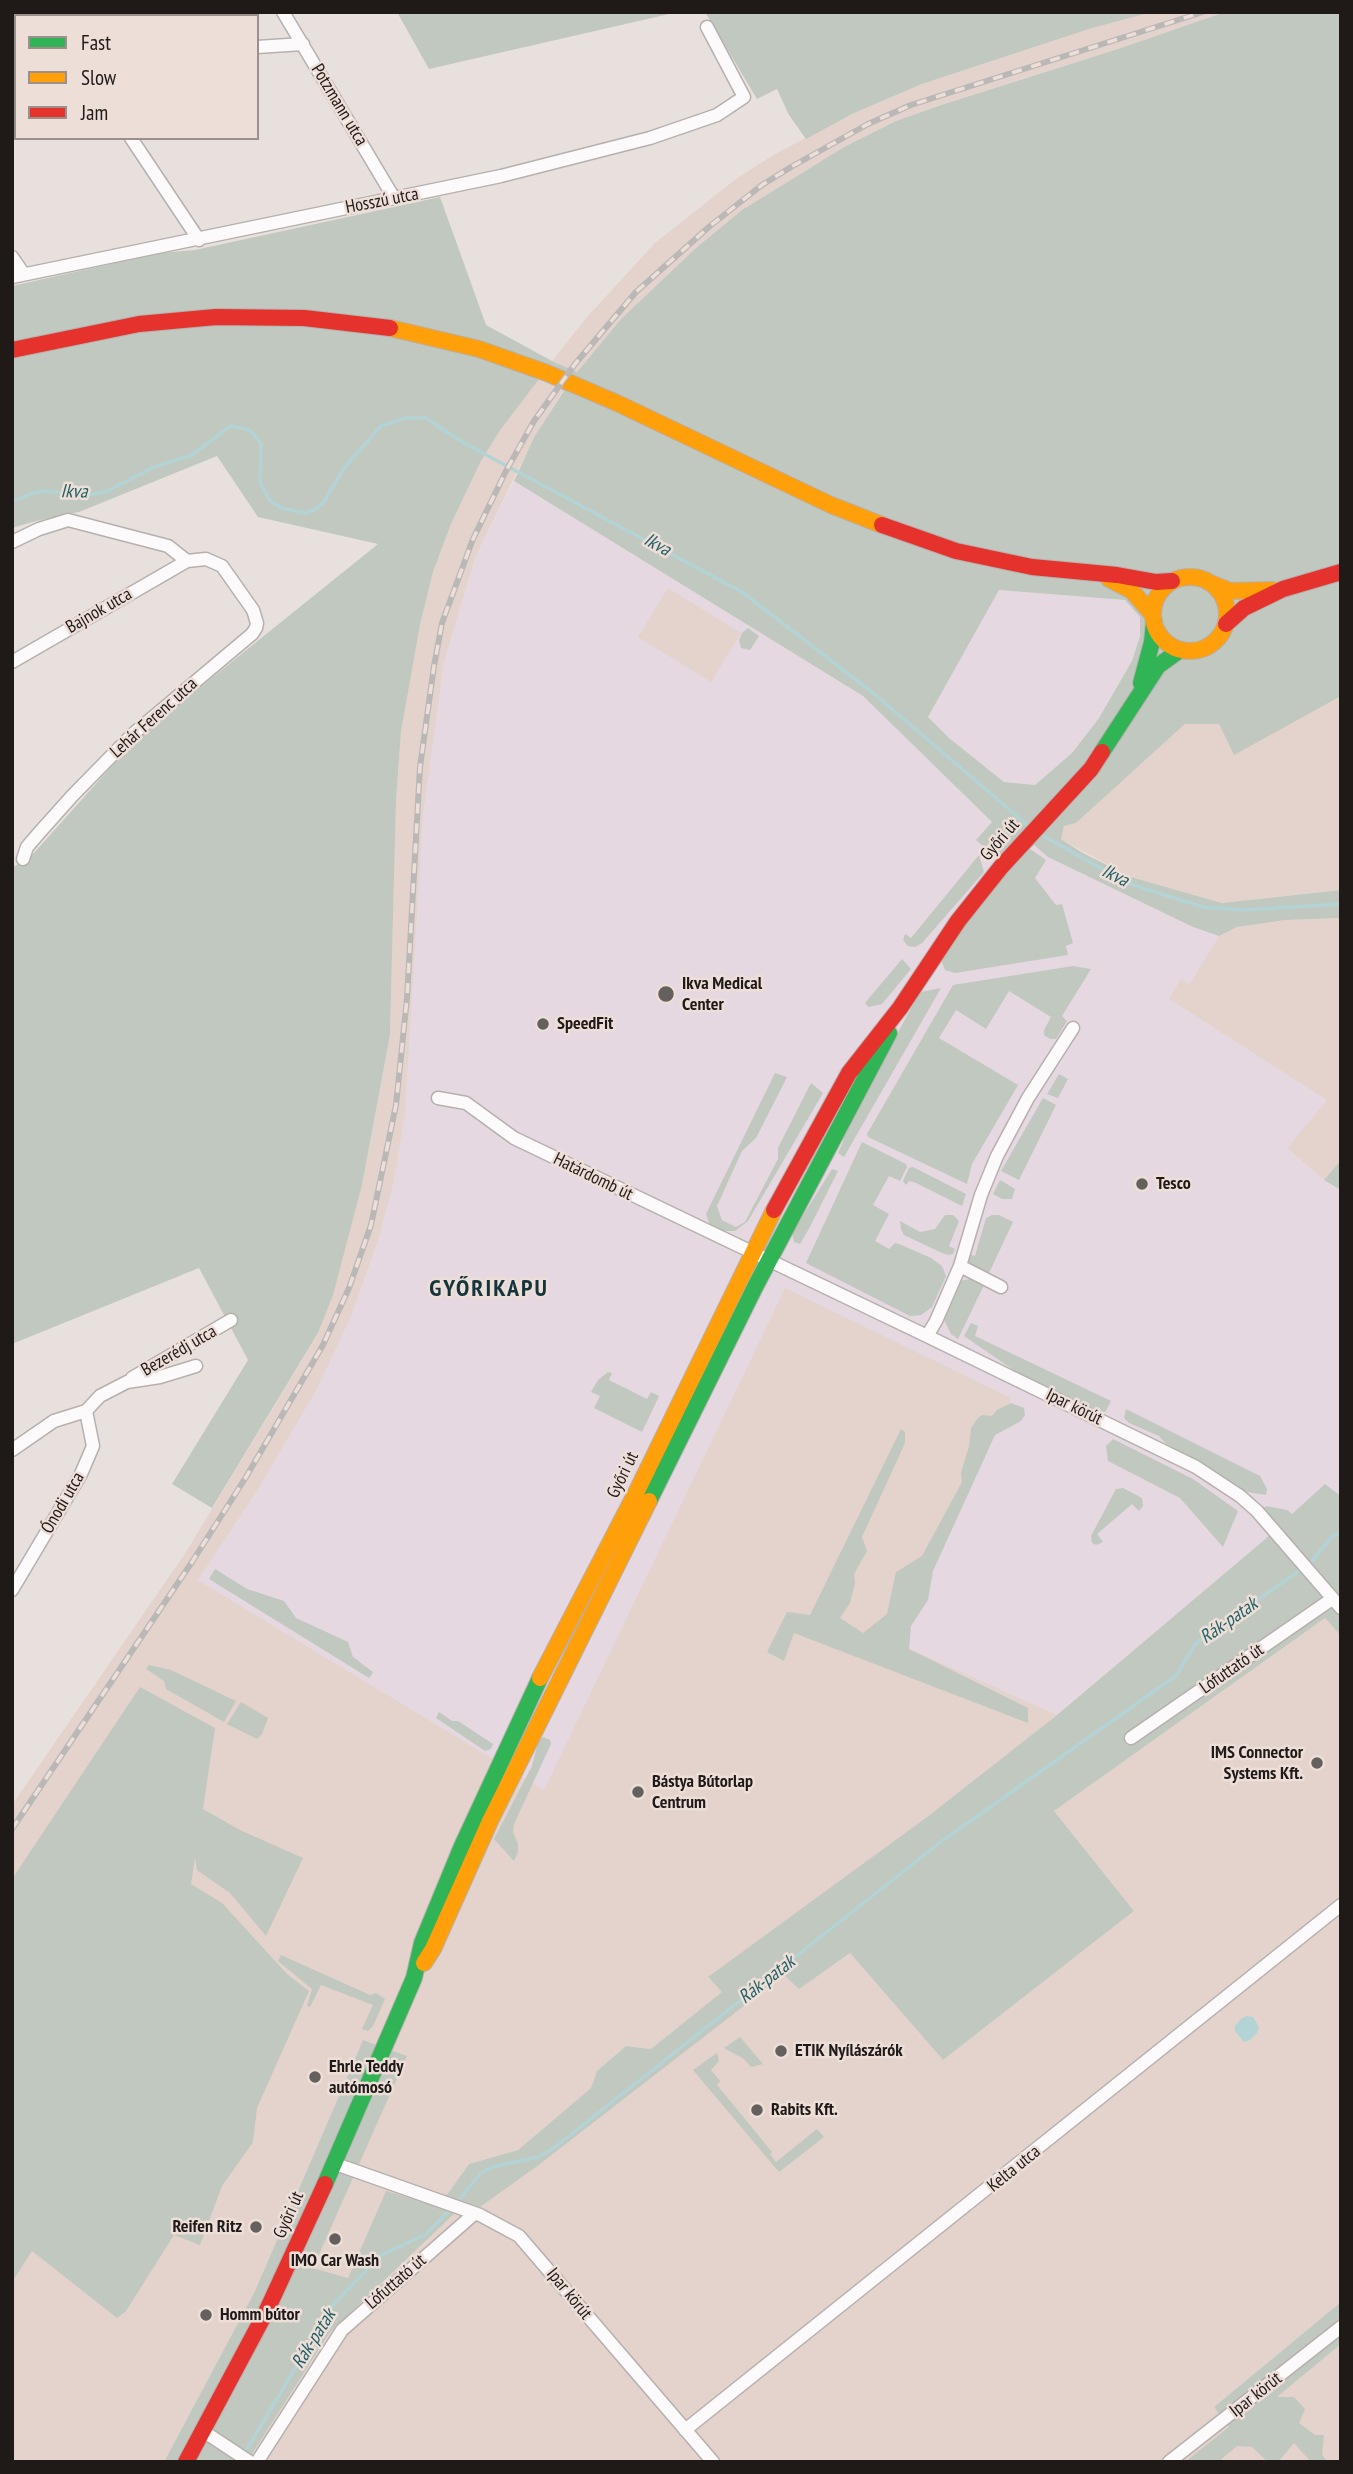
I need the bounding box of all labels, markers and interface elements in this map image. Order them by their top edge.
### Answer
legend [14,14,259,140]
text: Fast [81,29,111,56]
street label: Potzmann utca [306,60,372,150]
text: Slow [81,64,116,91]
text: Jam [81,99,108,126]
street label: Hosszú utca [344,183,420,219]
water label: Ikva [60,480,88,504]
water label: Ikva [640,529,674,561]
street label: Bajnok utca [62,584,136,638]
street label: Lehár Ferenc utca [106,673,202,763]
street label: Győri út [976,814,1024,866]
water label: Ikva [1098,860,1132,892]
place label: Ikva Medical Center [682,973,762,1016]
marker: Ikva Medical Center [656,984,676,1004]
place label: SpeedFit [557,1013,613,1035]
marker: SpeedFit [535,1016,551,1032]
street label: Határdomb út [550,1149,636,1205]
place label: Tesco [1156,1173,1191,1195]
marker: Tesco [1134,1176,1150,1192]
district label: GYŐRIKAPU [430,1275,548,1303]
street label: Bezerédj utca [137,1321,221,1381]
street label: Ipar körút [1042,1384,1106,1430]
street label: Győri út [603,1448,643,1502]
street label: Ónodi utca [37,1468,89,1538]
water label: Rák-patak [1196,1593,1262,1649]
street label: Lófuttató út [1196,1639,1268,1699]
place label: IMS Connector Systems Kft. [1211,1742,1303,1784]
marker: IMS Connector Systems Kft. [1309,1755,1325,1771]
place label: Bástya Bútorlap Centrum [652,1771,753,1814]
marker: Bástya Bútorlap Centrum [630,1784,646,1800]
water label: Rák-patak [734,1951,800,2009]
place label: ETIK Nyílászárók [795,2040,903,2062]
marker: ETIK Nyílászárók [773,2043,789,2059]
place label: Ehrle Teddy autómosó [329,2056,403,2098]
marker: Ehrle Teddy autómosó [307,2069,323,2085]
place label: Rabits Kft. [771,2099,838,2121]
marker: Rabits Kft. [749,2102,765,2118]
street label: Kelta utca [983,2141,1045,2197]
street label: Győri út [269,2188,309,2242]
place label: Reifen Ritz [172,2216,242,2238]
marker: Reifen Ritz [248,2219,264,2235]
marker: IMO Car Wash [327,2231,343,2247]
place label: IMO Car Wash [291,2250,379,2272]
street label: Lófuttató út [361,2250,431,2314]
street label: Ipar körút [542,2264,596,2324]
place label: Homm bútor [220,2304,300,2326]
water label: Rák-patak [287,2305,341,2373]
marker: Homm bútor [198,2307,214,2323]
street label: Ipar körút [1226,2368,1286,2422]

